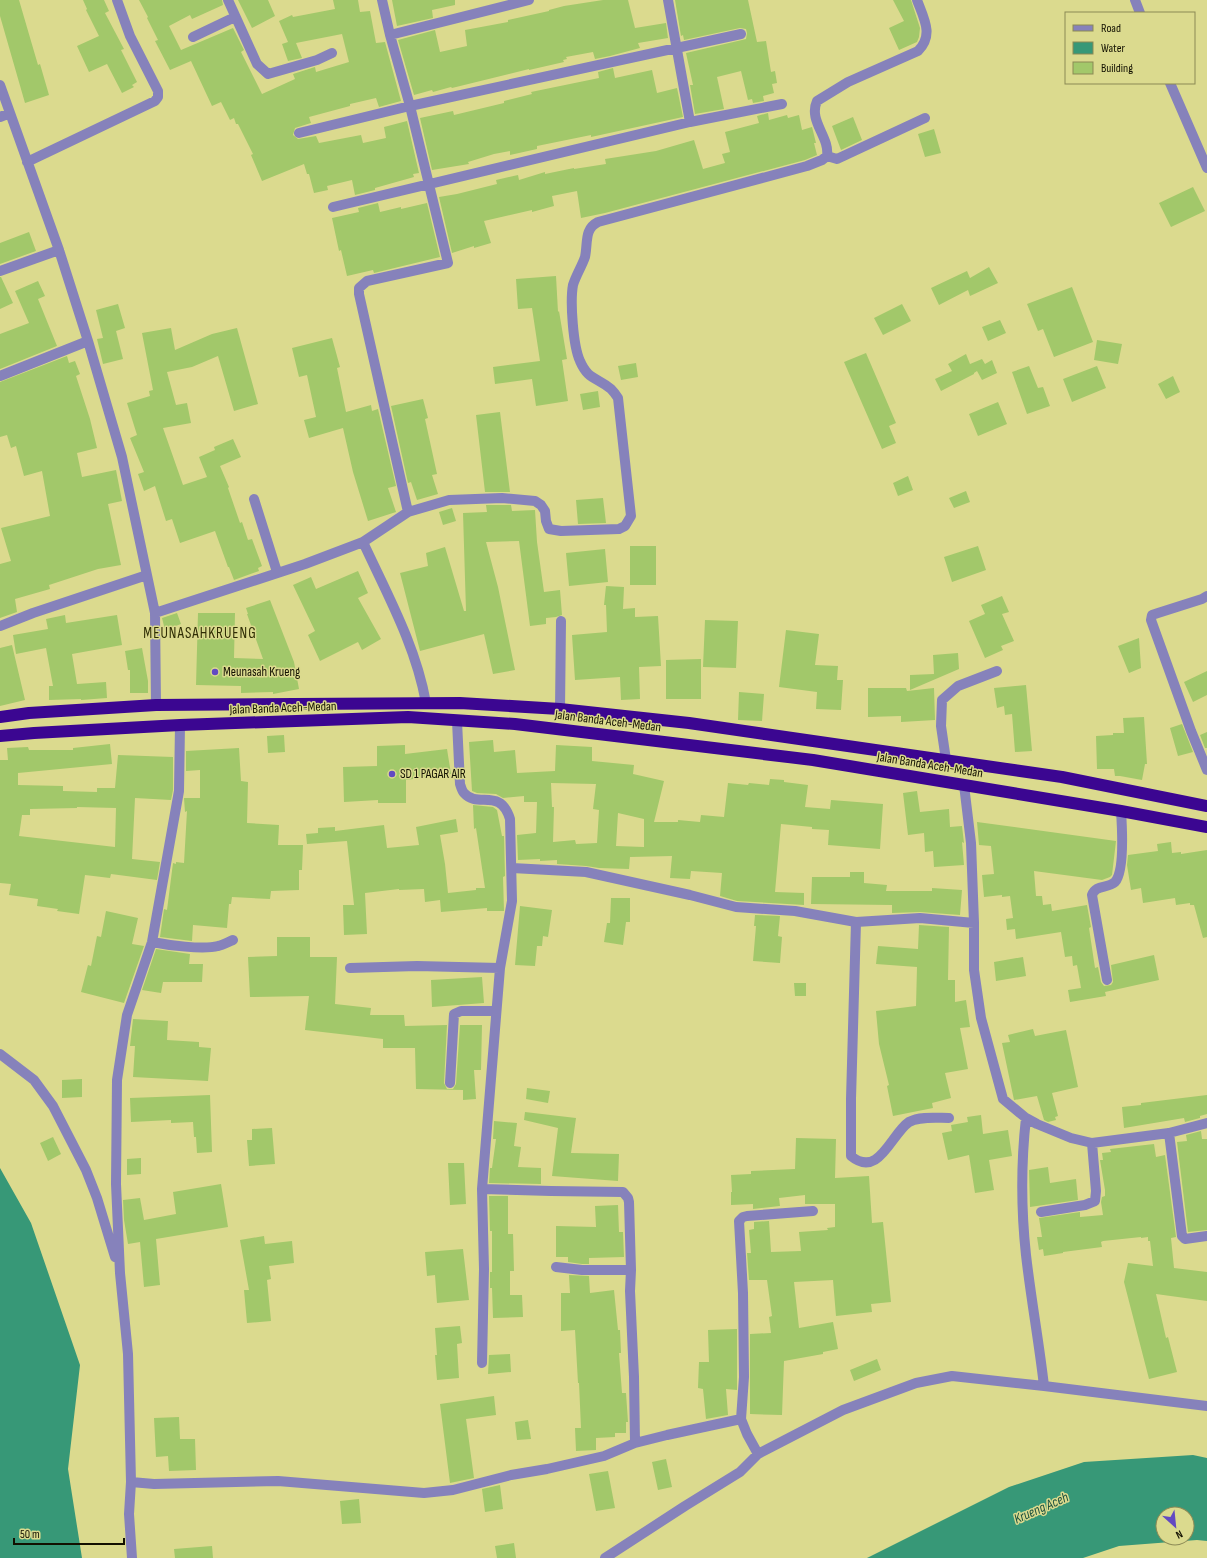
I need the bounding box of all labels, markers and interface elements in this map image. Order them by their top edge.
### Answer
legend [1065,12,1195,84]
text: Road [1101,21,1121,36]
text: Water [1101,41,1125,56]
text: Building [1101,61,1133,76]
district label: MEUNASAHKRUENG [143,624,257,643]
place label: Meunasah Krueng [223,664,300,680]
marker: Meunasah Krueng [210,667,220,677]
street label: Jalan Banda Aceh-Medan [228,698,337,718]
street label: Jalan Banda Aceh-Medan [553,706,662,735]
street label: Jalan Banda Aceh-Medan [875,749,984,781]
place label: SD 1 PAGAR AIR [400,766,466,782]
marker: SD 1 PAGAR AIR [387,769,397,779]
water label: Krueng Aceh [1011,1488,1071,1528]
north arrow [1155,1506,1195,1546]
scale bar [14,1520,124,1546]
text: 50 m [20,1527,40,1542]
text: N [1174,1527,1185,1542]

